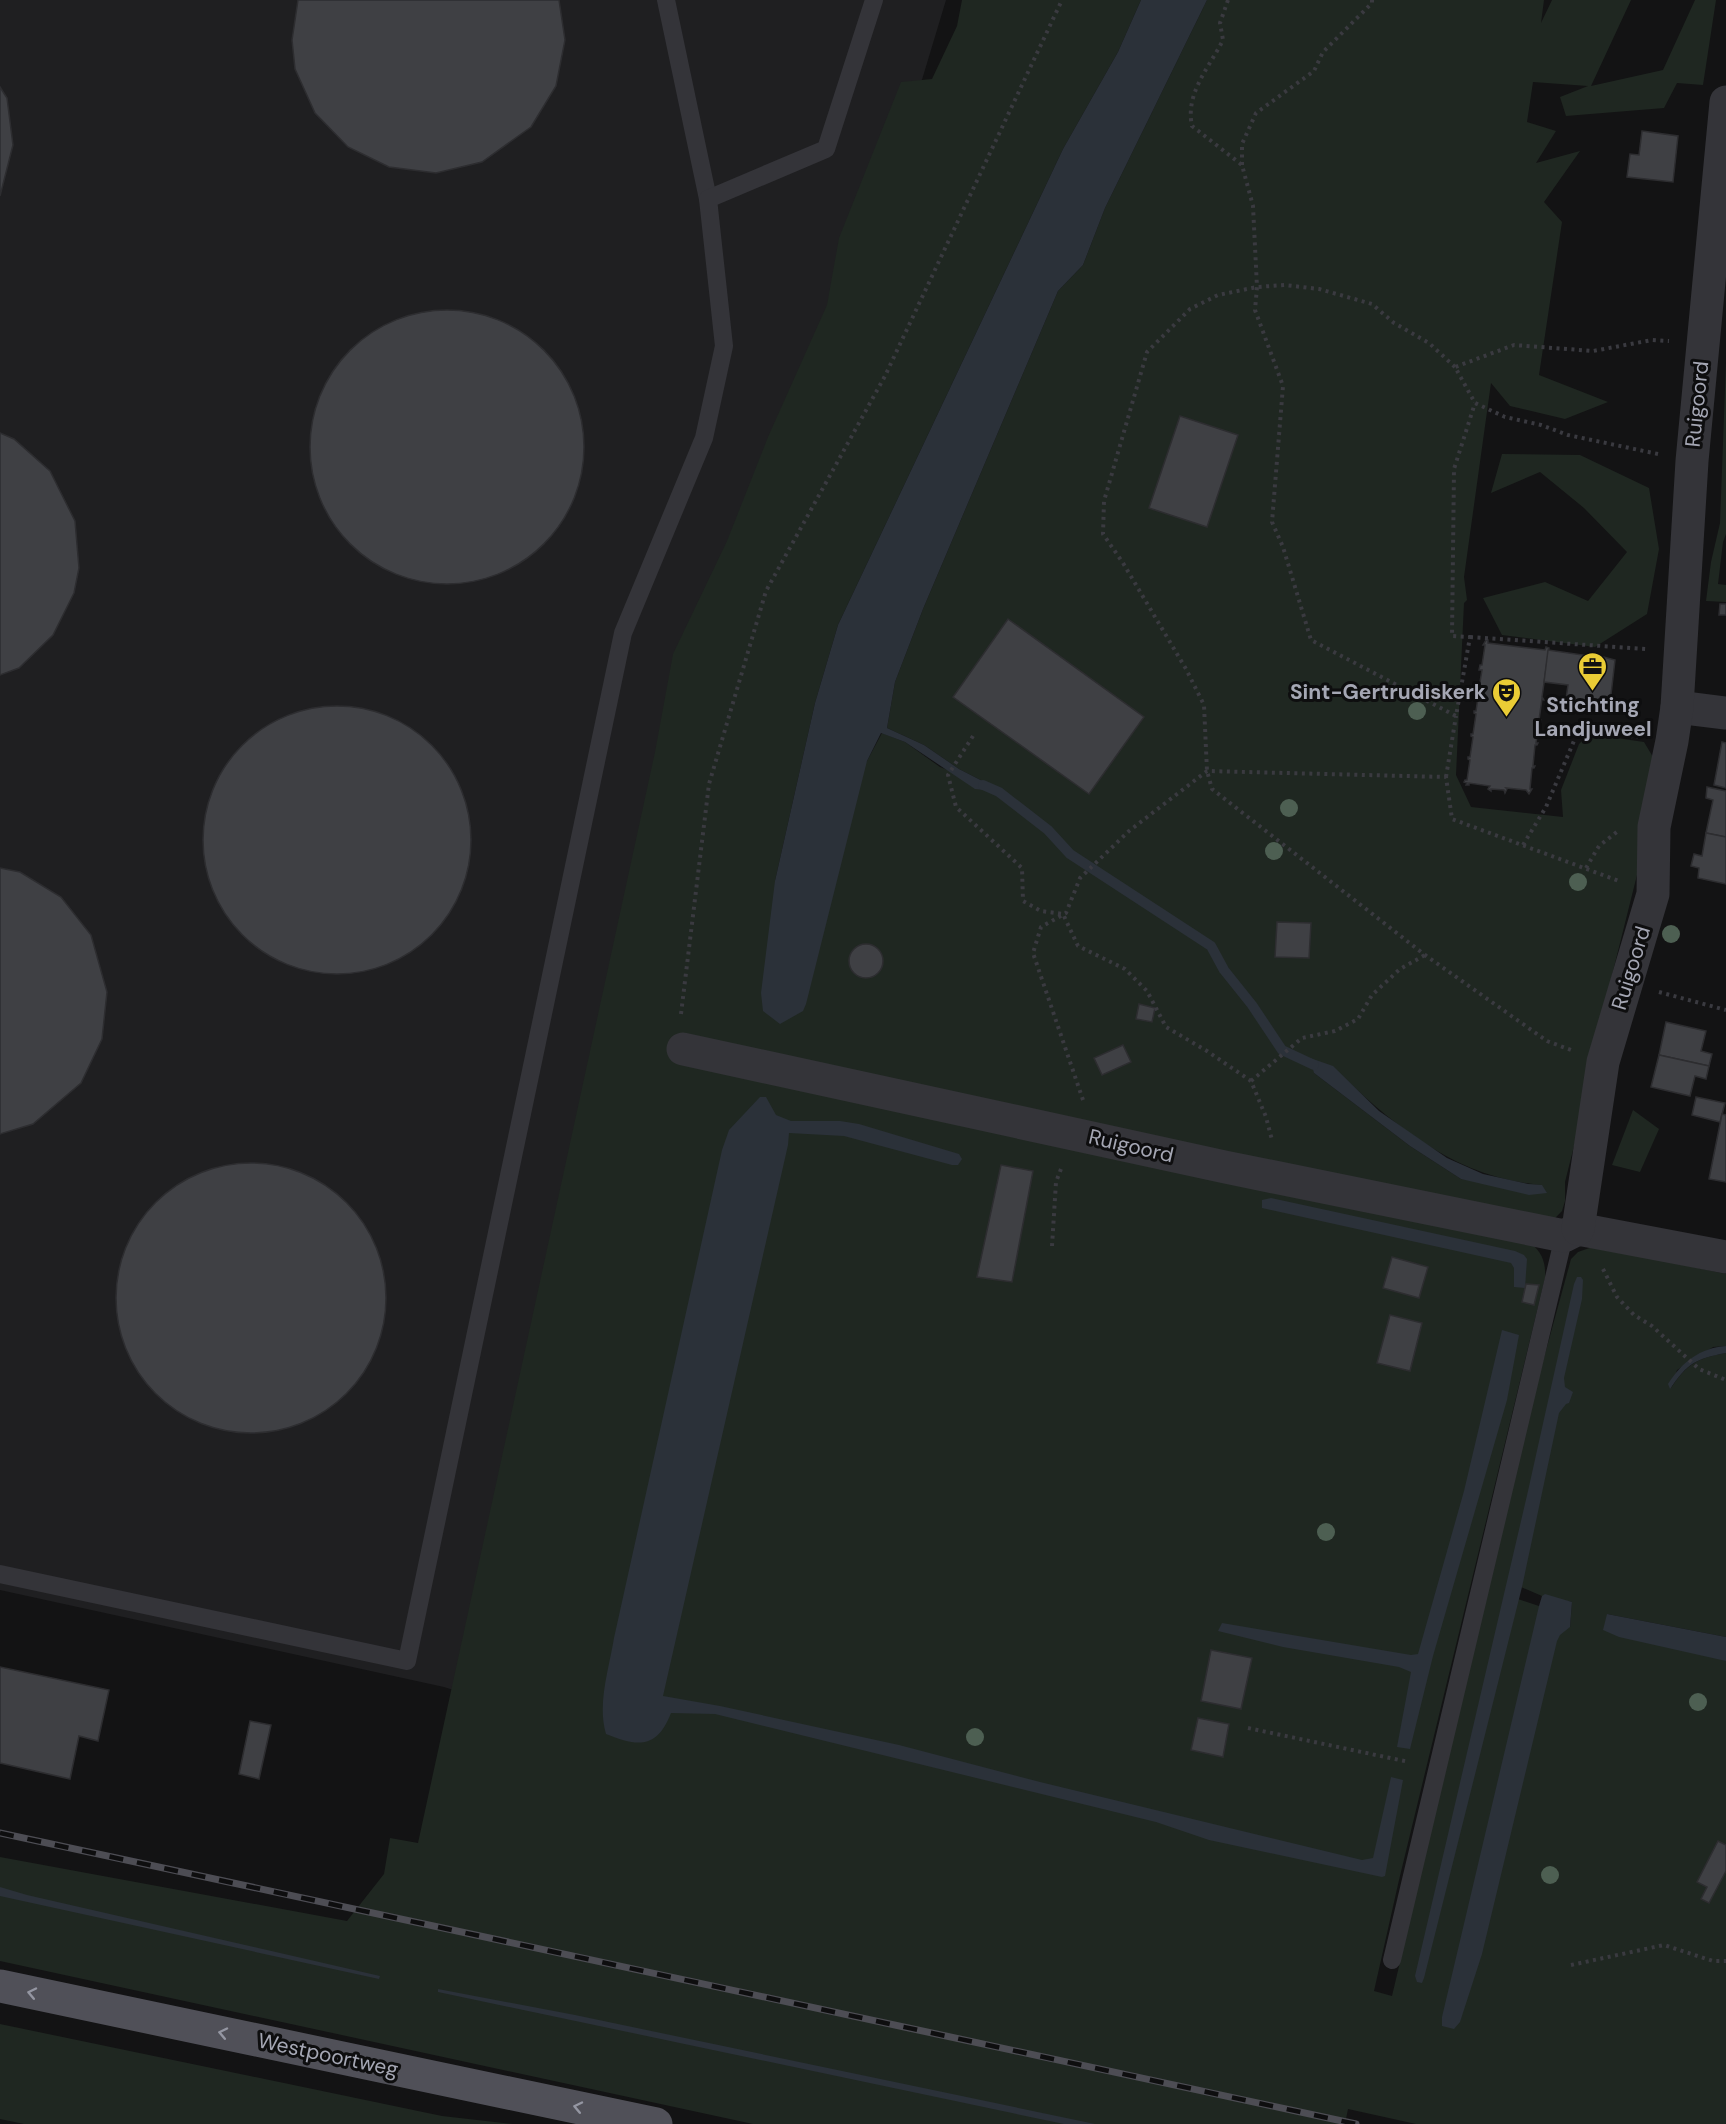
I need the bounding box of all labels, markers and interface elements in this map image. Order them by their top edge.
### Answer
street label: Ruigoord [1679,360,1715,448]
office icon: Stichting Landjuweel [1577,650,1609,692]
theatre icon: Sint-Gertrudiskerk [1491,676,1523,718]
place label: Sint-Gertrudiskerk [1290,678,1486,706]
place label: Stichting Landjuweel [1534,691,1652,743]
street label: Ruigoord [1605,923,1657,1013]
street label: Ruigoord [1086,1123,1176,1169]
one-way arrow [27,1987,37,2000]
street label: Westpoortweg [255,2026,401,2084]
one-way arrow [218,2027,228,2040]
one-way arrow [573,2102,583,2115]

